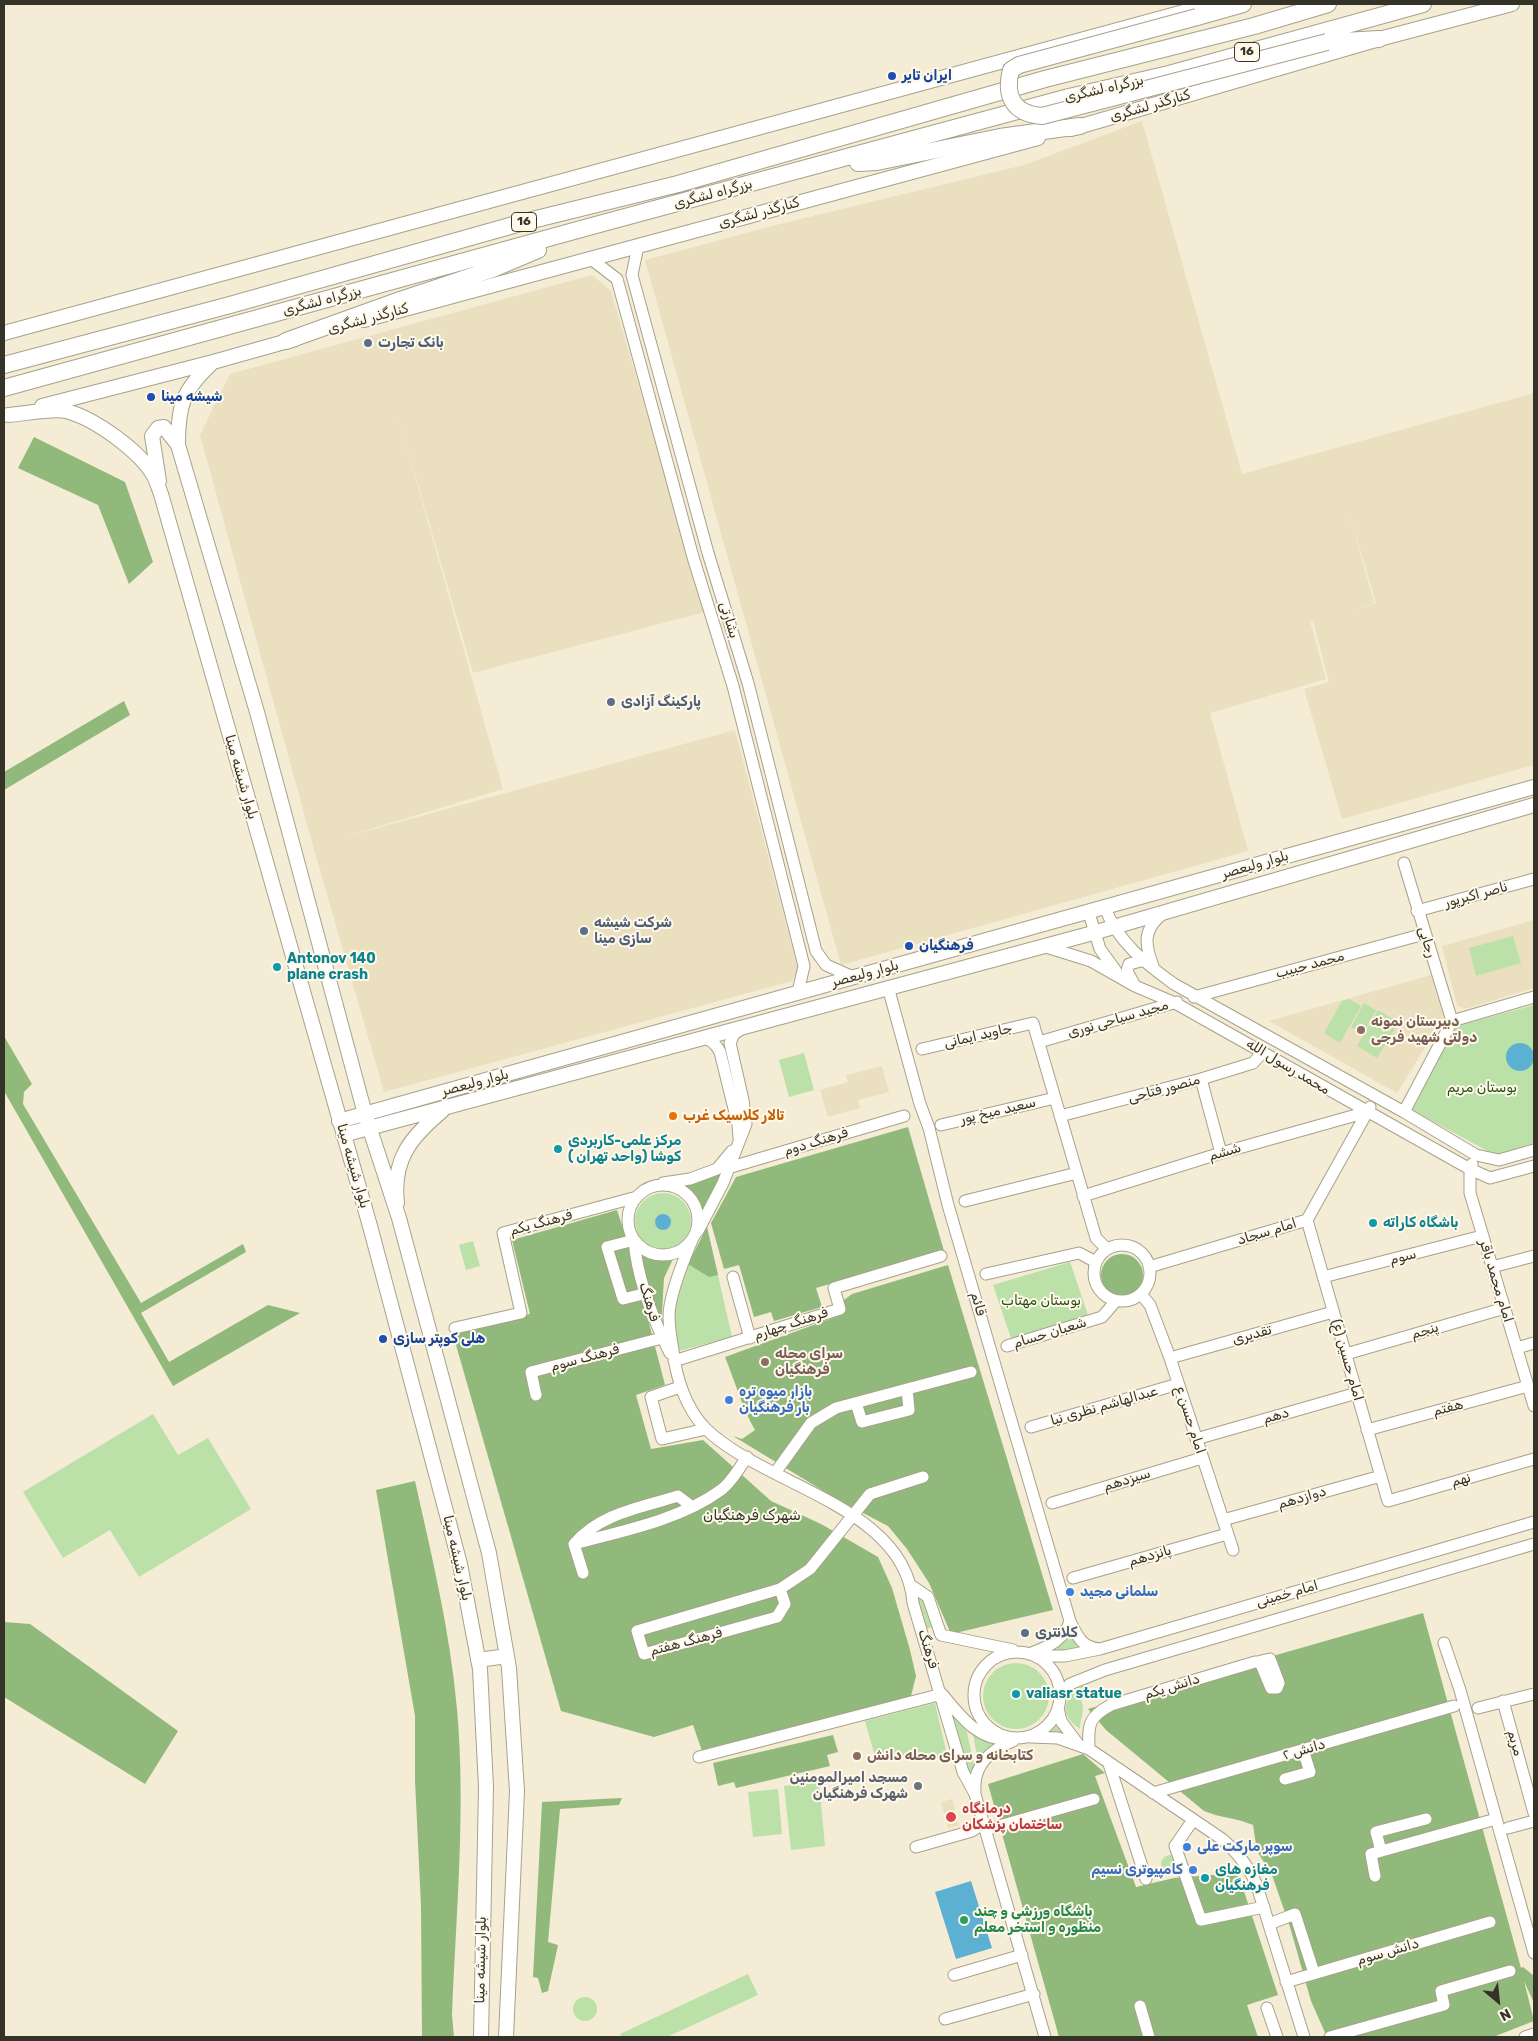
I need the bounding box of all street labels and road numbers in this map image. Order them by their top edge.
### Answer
road number: 16 [1234,42,1260,62]
street label: بزرگراه لشگری [1063,72,1145,106]
street label: کنارگذر لشگری [1108,86,1192,126]
street label: بزرگراه لشگری [672,175,754,213]
street label: کنارگذر لشگری [717,194,801,232]
road number: 16 [512,212,536,232]
street label: بزرگراه لشگری [281,282,363,320]
street label: کنارگذر لشگری [326,300,410,338]
street label: بشارتی [715,600,743,640]
street label: بلوار شیشه مینا [221,733,261,821]
street label: بلوار ولیعصر [1220,847,1290,883]
street label: ناصر اکبرپور [1443,879,1509,911]
street label: رجایی [1414,924,1440,960]
street label: محمد حبیب [1274,948,1346,982]
street label: بلوار ولیعصر [830,957,900,991]
street label: مجید سیاحی نوری [1066,997,1170,1041]
street label: جاوید ایمانی [942,1020,1014,1052]
street label: محمد رسول الله [1243,1035,1333,1099]
street label: بلوار ولیعصر [440,1066,510,1100]
street label: منصور فتاحی [1126,1071,1202,1107]
street label: سعید میخ پور [958,1094,1038,1128]
street label: بلوار شیشه مینا [333,1122,373,1210]
street label: فرهنگ دوم [782,1124,850,1160]
street label: ششم [1207,1139,1243,1165]
street label: فرهنگ یکم [508,1207,574,1239]
street label: امام سجاد [1235,1215,1299,1249]
street label: امام محمد باقر [1475,1238,1517,1324]
street label: سوم [1388,1246,1418,1268]
street label: فرهنگ [635,1280,663,1324]
street label: قائم [967,1290,989,1318]
street label: فرهنگ چهارم [752,1304,830,1344]
street label: شعبان حسام [1011,1314,1089,1352]
street label: امام حسین (ع) [1327,1317,1367,1403]
street label: پنجم [1409,1319,1441,1343]
street label: تقدیری [1230,1321,1274,1349]
street label: فرهنگ سوم [549,1341,621,1375]
street label: عبدالهاشم نظری نیا [1049,1383,1159,1429]
street label: امام حسن ع [1171,1384,1209,1456]
street label: هفتم [1431,1396,1465,1420]
street label: دهم [1261,1404,1291,1428]
street label: سیزدهم [1101,1465,1153,1495]
street label: نهم [1449,1469,1473,1491]
street label: دوازدهم [1276,1483,1328,1513]
street label: بلوار شیشه مینا [439,1514,475,1602]
street label: پانزدهم [1127,1542,1173,1570]
street label: امام خمینی [1254,1577,1320,1611]
street label: فرهنگ هفتم [648,1624,724,1660]
street label: فرهنگ [914,1627,942,1671]
street label: دانش یکم [1142,1671,1202,1703]
street label: مریم [1503,1728,1527,1758]
street label: دانش ۲ [1281,1736,1327,1764]
street label: بلوار شیشه مینا [472,1916,490,2004]
street label: دانش سوم [1355,1935,1421,1969]

